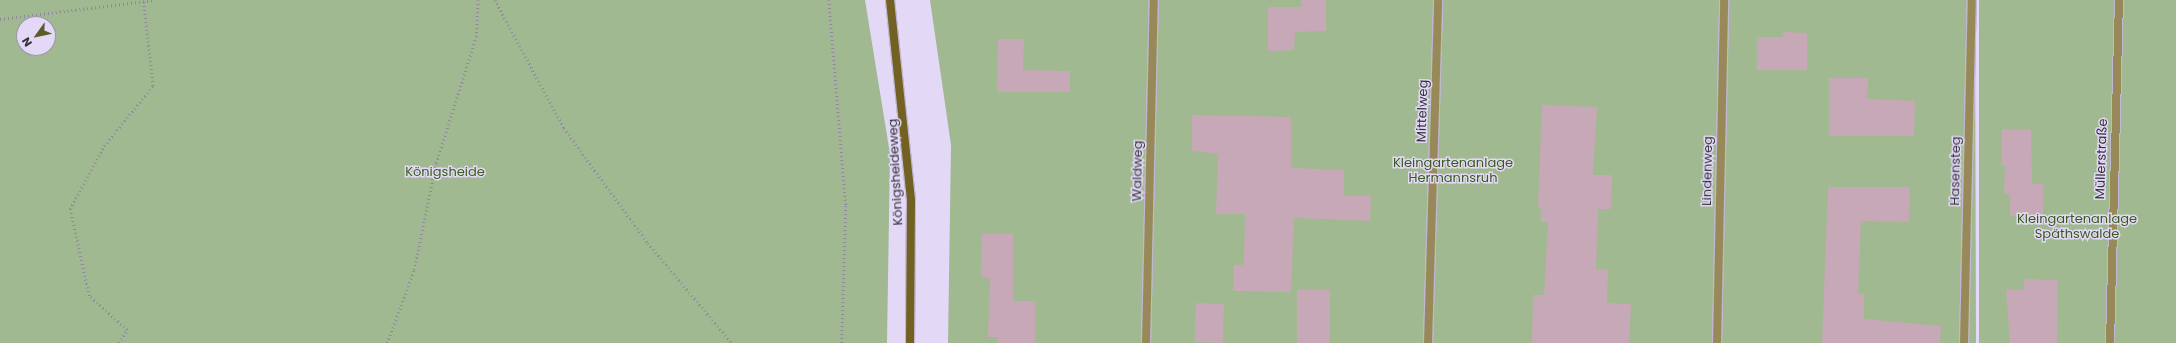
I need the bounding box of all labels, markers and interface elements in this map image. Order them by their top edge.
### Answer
north arrow [16,16,56,56]
text: N [18,34,36,50]
street label: Mittelweg [1414,79,1432,143]
street label: Königsheideweg [885,118,907,226]
street label: Müllerstraße [2093,118,2111,200]
street label: Lindenweg [1700,136,1716,206]
street label: Hasensteg [1948,136,1964,206]
street label: Waldweg [1130,140,1146,202]
park label: Kleingartenanlage Hermannsruh [1393,156,1513,187]
park label: Königsheide [405,164,485,180]
park label: Kleingartenanlage Späthswalde [2017,212,2137,243]

